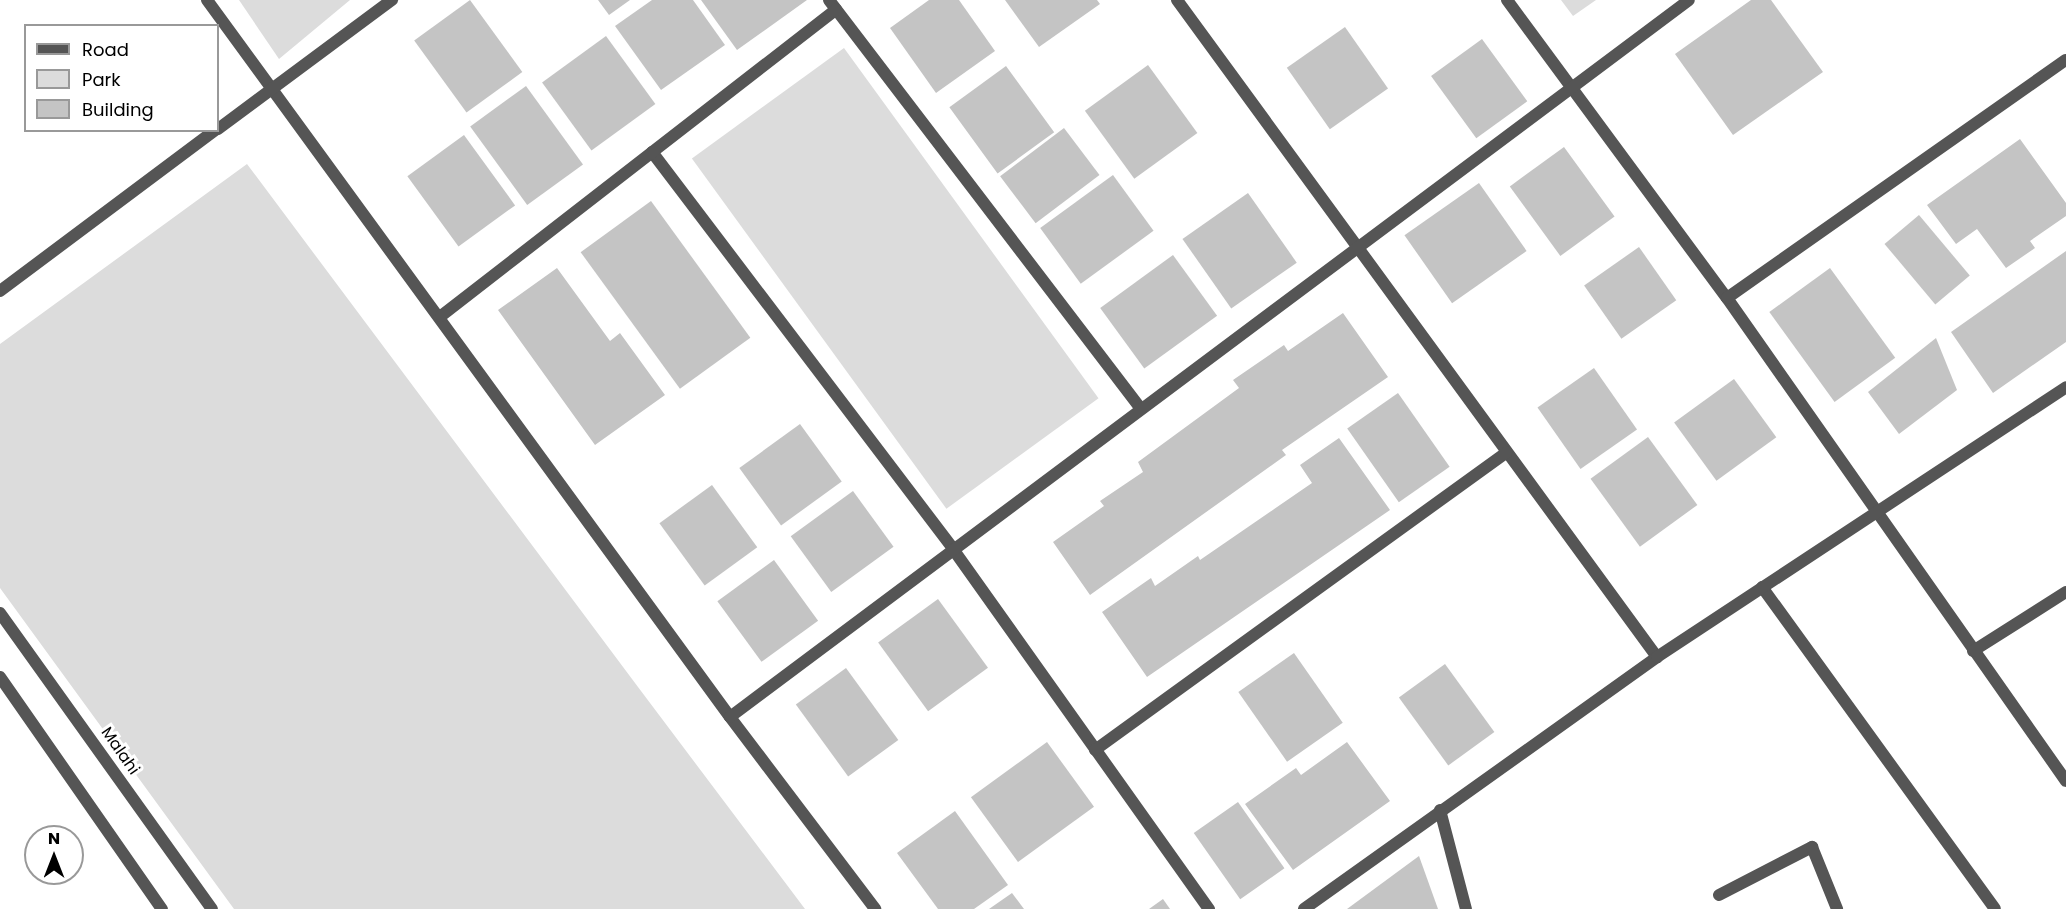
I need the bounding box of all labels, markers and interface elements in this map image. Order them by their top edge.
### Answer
legend [24,24,219,132]
text: Road [82,37,129,62]
text: Park [82,67,121,92]
text: Building [82,97,154,122]
street label: Malahi [97,724,143,778]
north arrow [24,825,84,885]
text: N [48,827,60,850]

